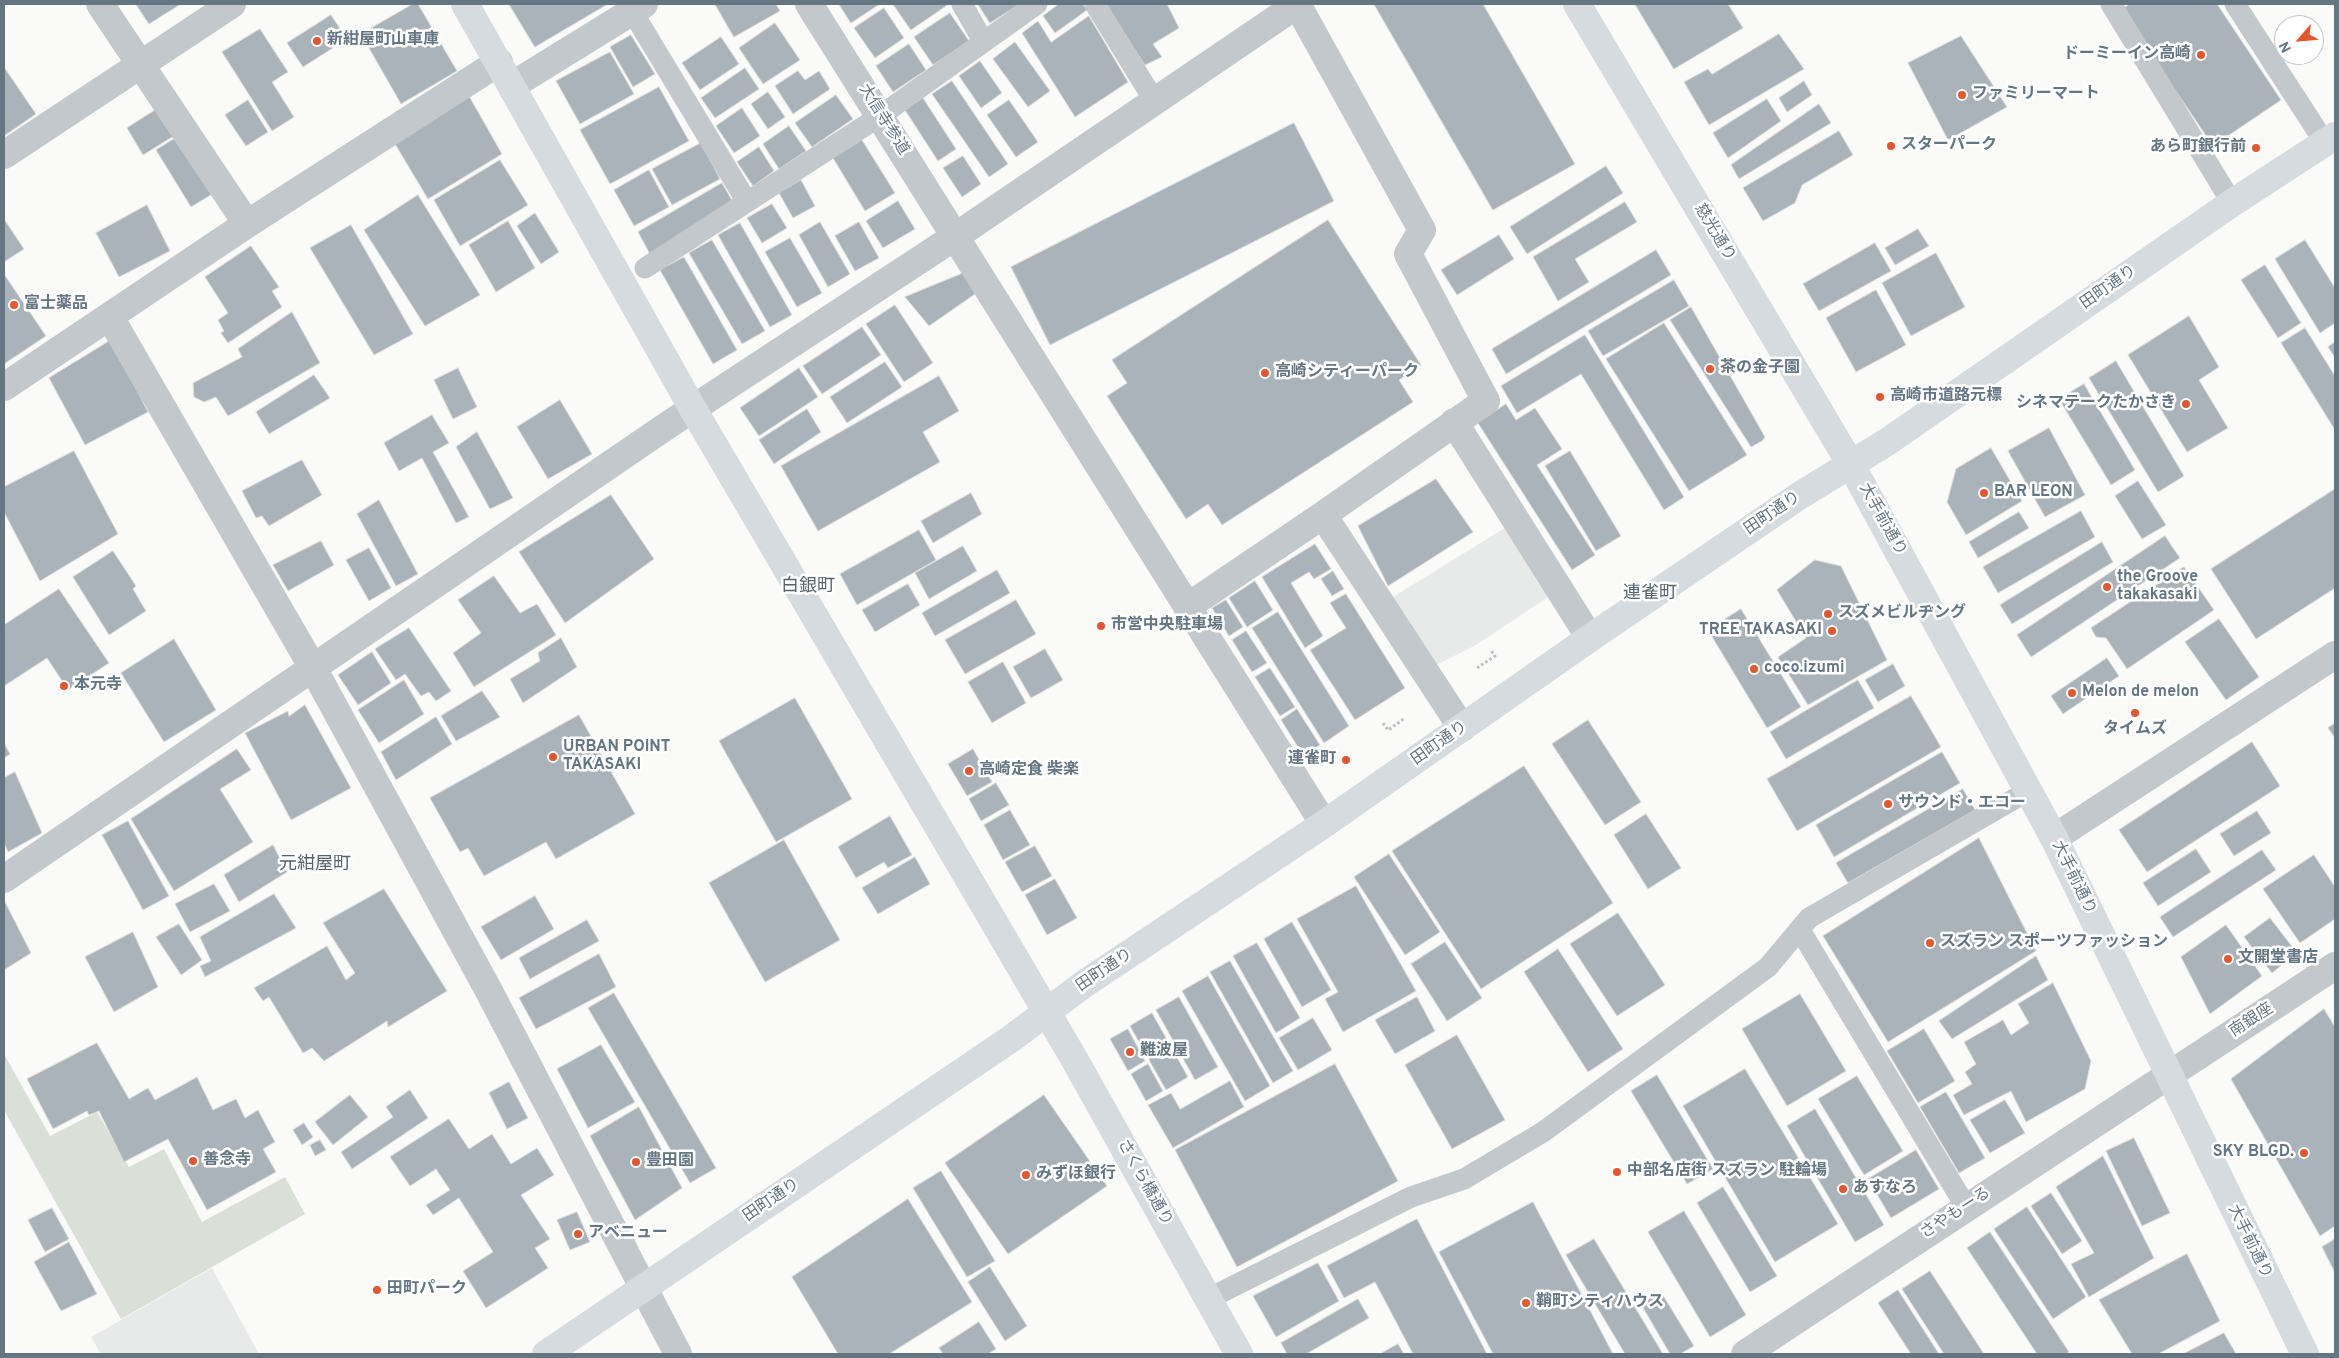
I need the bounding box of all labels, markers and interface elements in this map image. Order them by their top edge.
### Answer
north arrow [2274,15,2324,65]
place label: 新紺屋町山車庫 [327,31,439,51]
marker: 新紺屋町山車庫 [311,35,323,47]
text: N [2276,38,2296,55]
place label: ドーミーイン高崎 [2063,45,2191,65]
marker: ドーミーイン高崎 [2195,49,2207,61]
street label: 大信寺参道 [854,81,912,159]
place label: ファミリーマート [1972,85,2100,105]
marker: ファミリーマート [1956,89,1968,101]
place label: スターパーク [1901,136,1997,156]
place label: あら町銀行前 [2150,138,2246,158]
marker: スターパーク [1885,140,1897,152]
marker: あら町銀行前 [2250,142,2262,154]
street label: 慈光通り [1689,201,1739,265]
street label: 田町通り [2077,262,2141,314]
place label: 富士薬品 [24,295,88,315]
marker: 富士薬品 [8,299,20,311]
place label: 茶の金子園 [1720,359,1800,379]
place label: 高崎シティーパーク [1275,363,1419,383]
marker: 茶の金子園 [1704,363,1716,375]
marker: 高崎シティーパーク [1259,367,1271,379]
place label: 高崎市道路元標 [1890,387,2002,407]
marker: 高崎市道路元標 [1874,391,1886,403]
place label: シネマテークたかさき [2016,394,2176,414]
marker: シネマテークたかさき [2180,398,2192,410]
street label: 大手前通り [1854,480,1910,560]
place label: BAR LEON [1994,483,2073,503]
marker: BAR LEON [1978,487,1990,499]
street label: 田町通り [1741,488,1805,540]
place label: the Groove takakasaki [2117,568,2198,606]
district label: 白銀町 [781,576,835,598]
marker: the Groove takakasaki [2101,581,2113,593]
district label: 連雀町 [1623,583,1677,605]
place label: スズメビルヂング [1838,604,1966,624]
marker: スズメビルヂング [1822,608,1834,620]
place label: 市営中央駐車場 [1111,616,1223,636]
marker: 市営中央駐車場 [1095,620,1107,632]
place label: TREE TAKASAKI [1699,621,1822,641]
marker: TREE TAKASAKI [1826,625,1838,637]
place label: coco.izumi [1764,659,1845,679]
marker: coco.izumi [1748,663,1760,675]
place label: 本元寺 [74,676,122,696]
marker: 本元寺 [58,680,70,692]
place label: Melon de melon [2082,683,2199,703]
marker: Melon de melon [2066,687,2078,699]
marker: タイムズ [2129,707,2141,719]
street label: 田町通り [1408,718,1472,770]
place label: タイムズ [2103,720,2167,740]
place label: URBAN POINT TAKASAKI [563,738,670,776]
place label: 連雀町 [1288,750,1336,770]
marker: URBAN POINT TAKASAKI [547,751,559,763]
marker: 連雀町 [1340,754,1352,766]
place label: 高崎定食 柴楽 [979,761,1079,781]
marker: 高崎定食 柴楽 [963,765,975,777]
place label: サウンド・エコー [1898,794,2026,814]
marker: サウンド・エコー [1882,798,1894,810]
street label: 大手前通り [2047,838,2099,918]
district label: 元紺屋町 [279,854,351,876]
place label: スズラン スポーツファッション [1940,933,2168,953]
marker: スズラン スポーツファッション [1924,937,1936,949]
street label: 田町通り [1073,945,1137,997]
place label: 文開堂書店 [2238,949,2318,969]
marker: 文開堂書店 [2222,953,2234,965]
street label: 南銀座 [2227,1000,2277,1042]
place label: 難波屋 [1140,1042,1188,1062]
marker: 難波屋 [1124,1046,1136,1058]
street label: さくら橋通り [1112,1136,1176,1230]
place label: SKY BLGD. [2213,1143,2294,1163]
marker: SKY BLGD. [2298,1147,2310,1159]
place label: 善念寺 [203,1151,251,1171]
place label: 豊田園 [646,1152,694,1172]
marker: 善念寺 [187,1155,199,1167]
marker: 豊田園 [630,1156,642,1168]
place label: 中部名店街 スズラン 駐輪場 [1627,1162,1827,1182]
place label: みずほ銀行 [1036,1165,1116,1185]
marker: 中部名店街 スズラン 駐輪場 [1611,1166,1623,1178]
marker: みずほ銀行 [1020,1169,1032,1181]
street label: 田町通り [740,1175,804,1227]
place label: あすなろ [1853,1179,1917,1199]
marker: あすなろ [1837,1183,1849,1195]
street label: さやもーる [1917,1184,1995,1244]
street label: 大手前通り [2223,1202,2275,1282]
place label: アベニュー [588,1224,668,1244]
marker: アベニュー [572,1228,584,1240]
place label: 田町パーク [387,1280,467,1300]
marker: 田町パーク [371,1284,383,1296]
place label: 鞘町シティハウス [1536,1293,1664,1313]
marker: 鞘町シティハウス [1520,1297,1532,1309]

